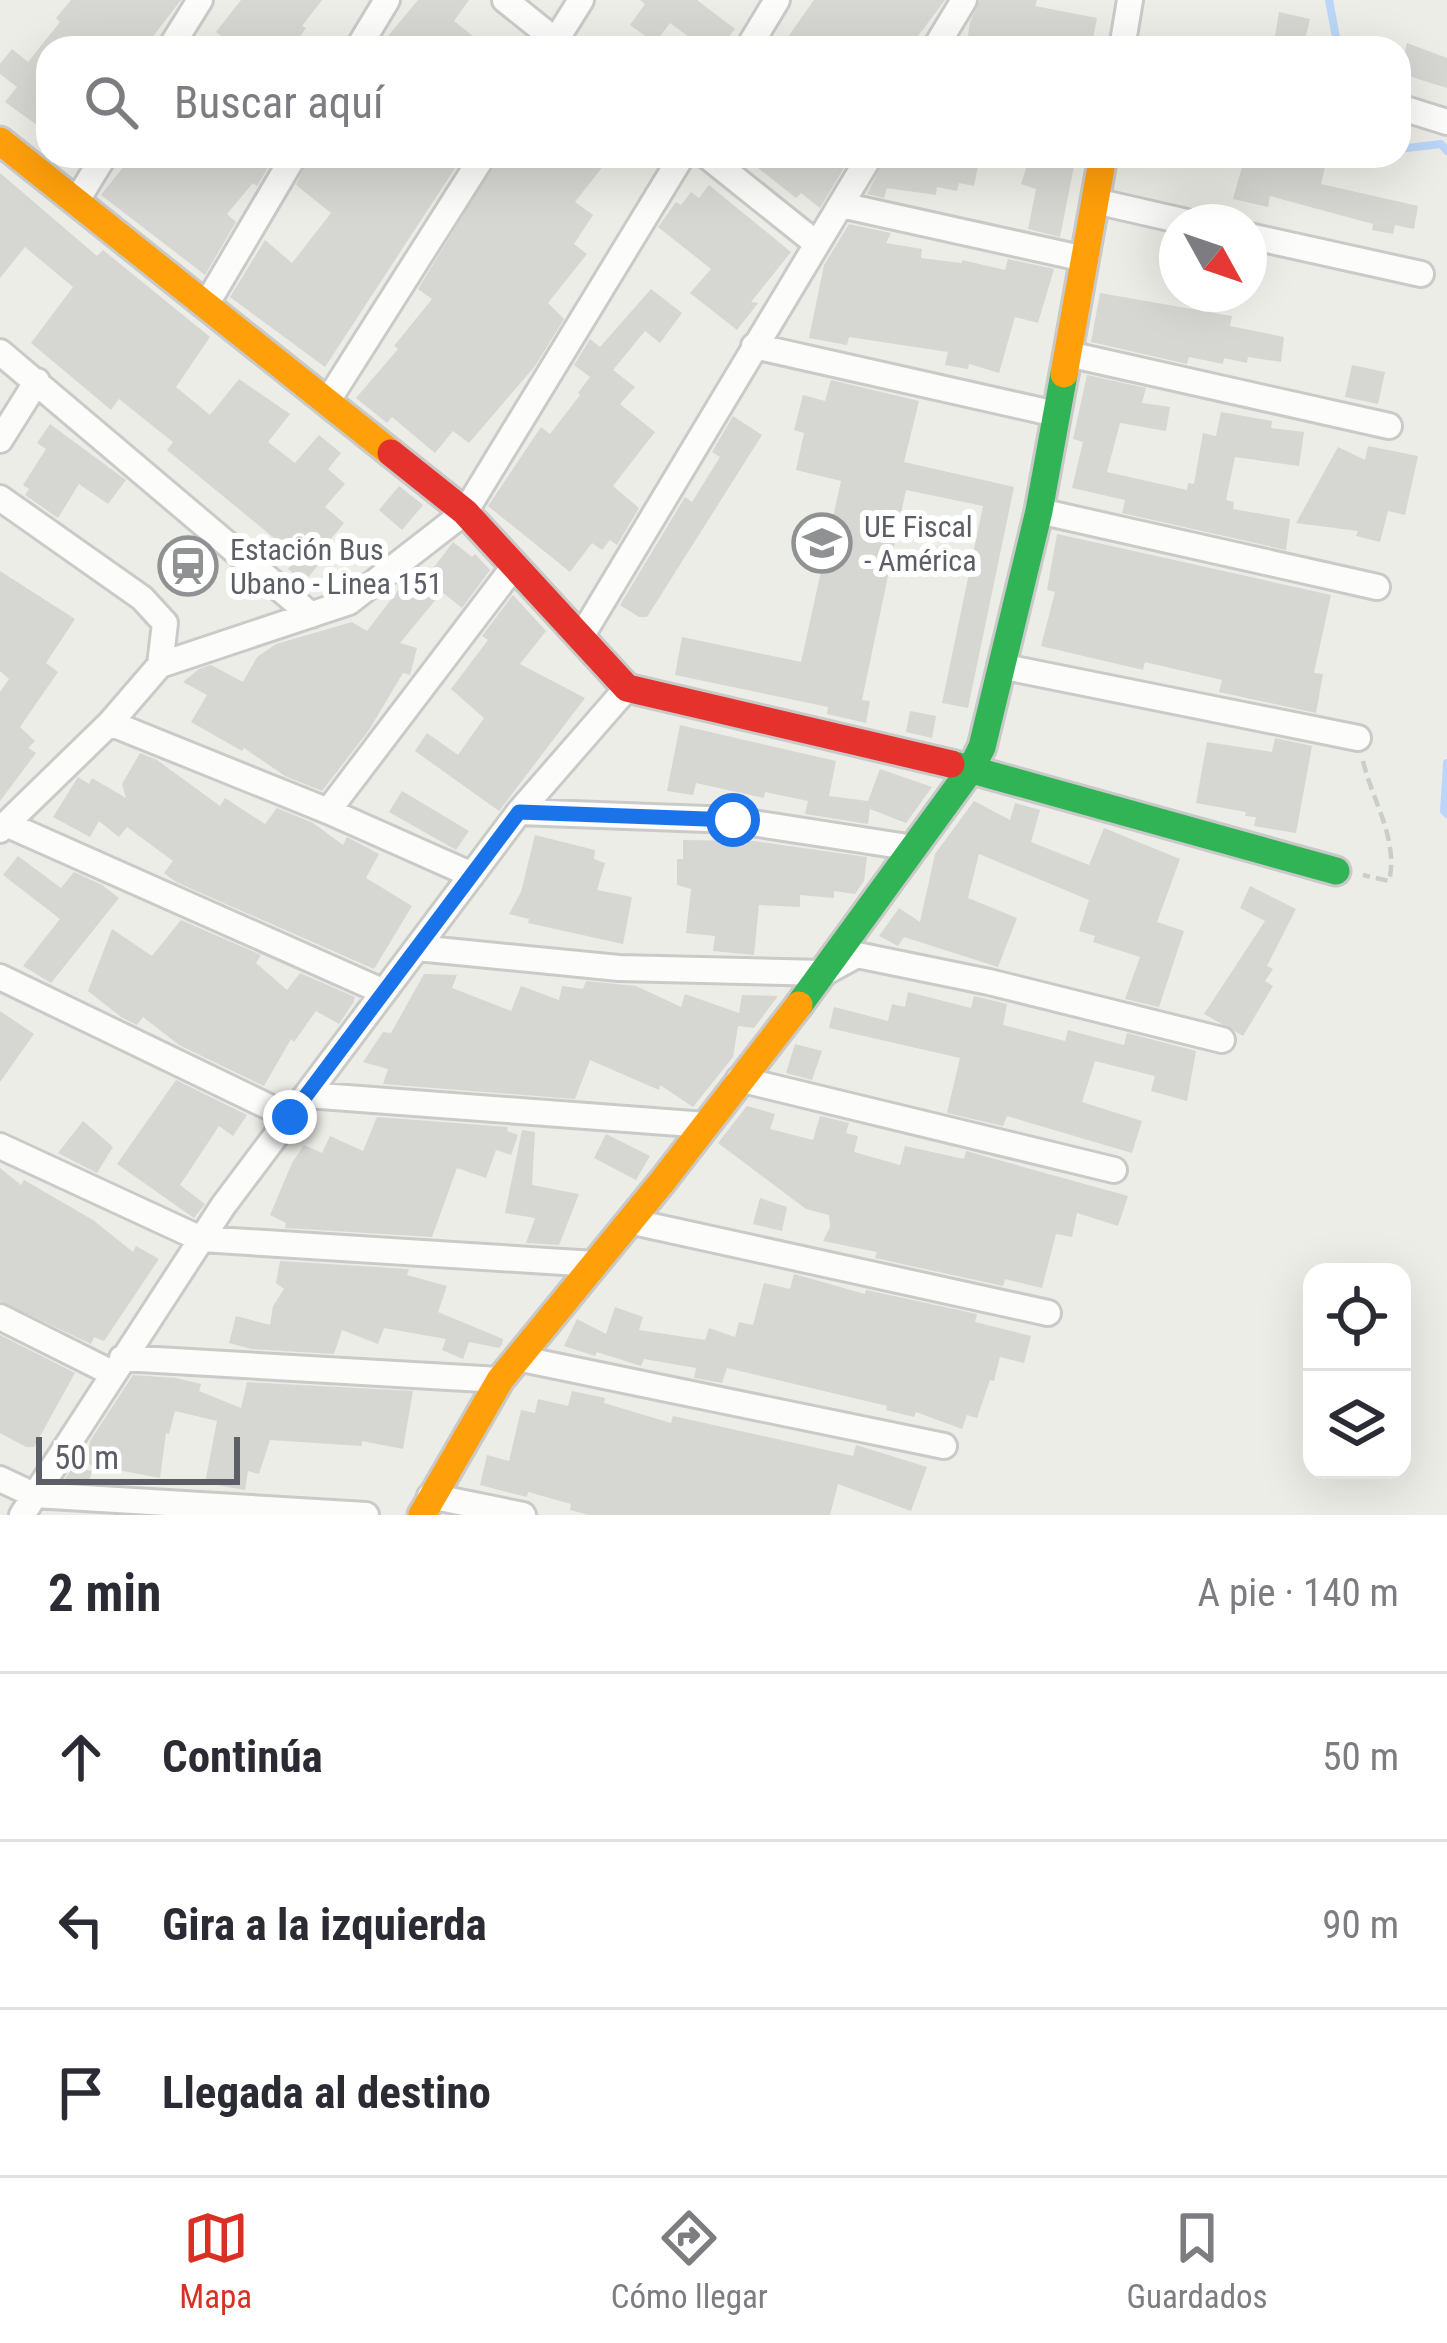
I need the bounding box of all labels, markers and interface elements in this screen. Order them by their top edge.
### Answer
search box [36,36,1411,168]
icon: search [78,69,144,135]
text: Buscar aquí [174,76,384,129]
north arrow [1159,204,1267,312]
place label: UE Fiscal - América [864,509,977,578]
school or university icon: UE Fiscal - América [791,512,853,574]
place label: Estación Bus Ubano - Linea 151 [230,532,442,601]
station icon: Estación Bus Ubano - Linea 151 [157,535,219,597]
route start [706,793,760,847]
route end [263,1090,317,1144]
map controls [1303,1263,1411,1479]
button: locate [1303,1263,1411,1371]
button: layers [1303,1371,1411,1479]
scale bar [36,1431,240,1484]
text: 50 m [54,1438,119,1477]
text: 2 min [48,1564,161,1623]
text: A pie · 140 m [1198,1570,1399,1616]
icon: ahead [48,1724,114,1790]
text: Continúa [162,1730,323,1783]
text: 50 m [1322,1734,1399,1780]
icon: left [48,1892,114,1958]
text: Gira a la izquierda [162,1898,487,1951]
text: 90 m [1322,1902,1399,1948]
icon: arrive [48,2060,114,2126]
text: Llegada al destino [162,2066,491,2119]
tab: Mapa [179,2205,252,2316]
tab: Cómo llegar [611,2205,768,2316]
tab: Guardados [1126,2205,1268,2316]

